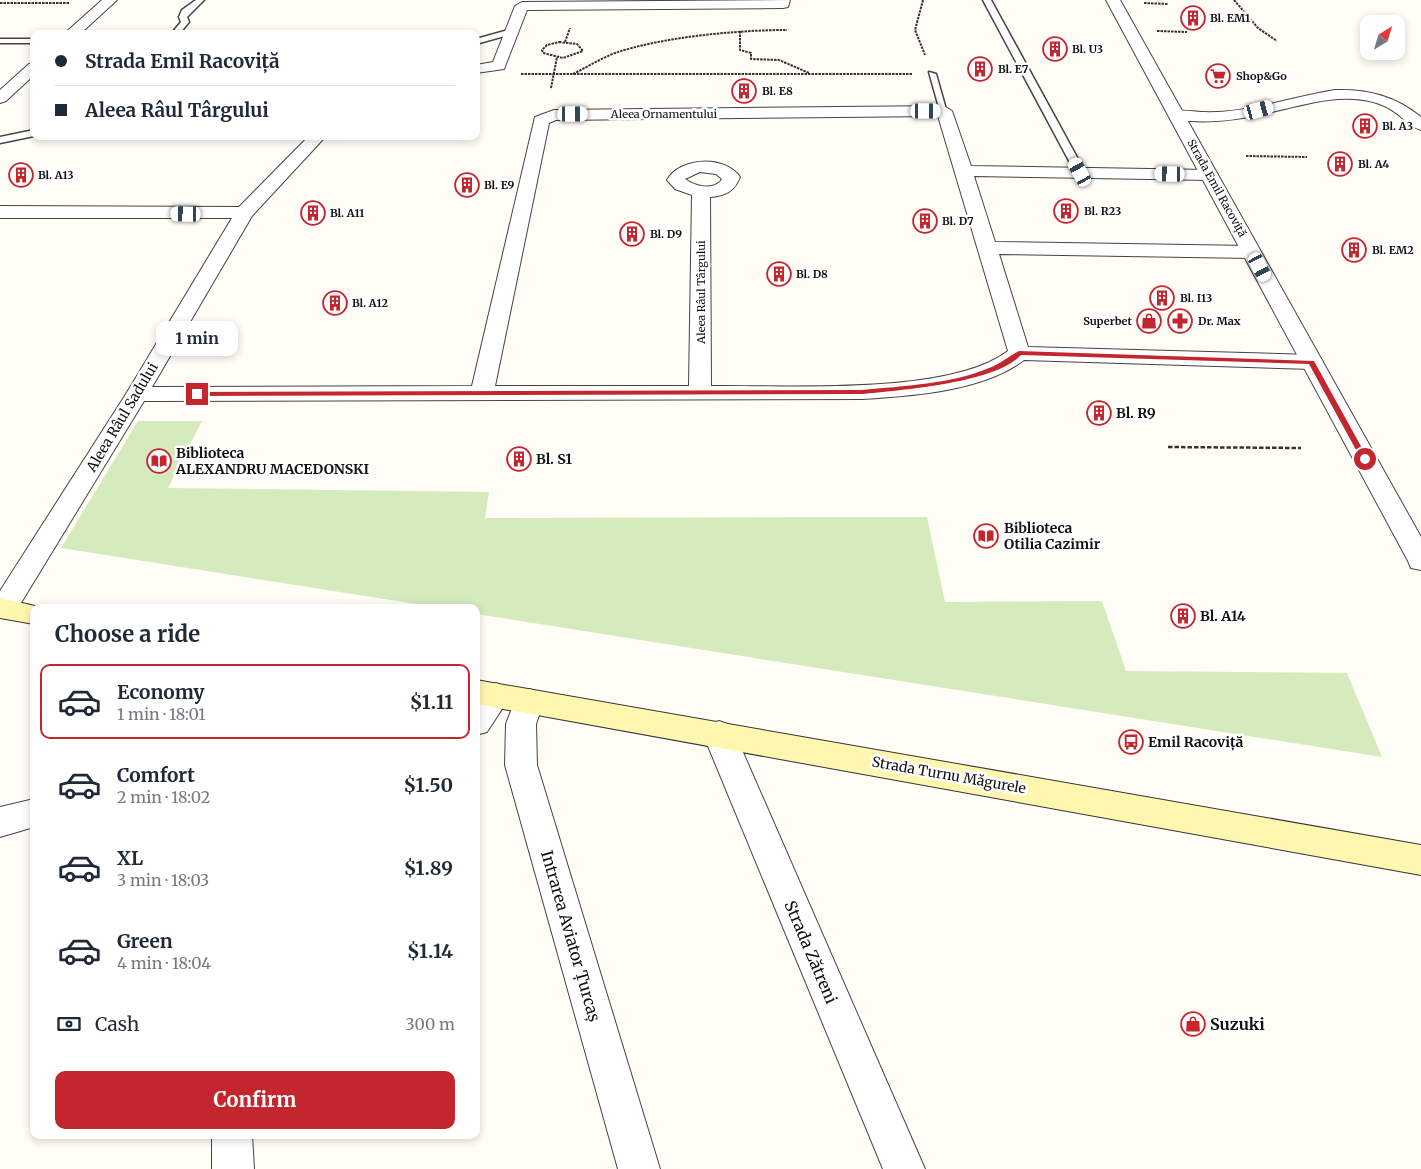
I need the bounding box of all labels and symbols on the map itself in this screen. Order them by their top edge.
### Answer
building icon: Bl. EM1 [1180,5,1206,31]
place label: Bl. EM1 [1210,11,1250,25]
north arrow [1360,15,1405,60]
building icon: Bl. U3 [1042,36,1068,62]
place label: Bl. U3 [1072,42,1103,56]
building icon: Bl. E7 [967,56,993,82]
place label: Bl. E7 [998,62,1029,76]
supermarket icon: Shop&Go [1205,63,1231,89]
place label: Shop&Go [1236,69,1287,83]
building icon: Bl. E8 [731,78,757,104]
place label: Bl. E8 [762,84,793,98]
car [1242,99,1275,121]
car [911,104,941,119]
car [558,107,588,122]
street label: Aleea Ornamentului [610,107,718,121]
building icon: Bl. A3 [1352,113,1378,139]
place label: Bl. A3 [1382,119,1413,133]
street label: Strada Emil Racoviță [1184,137,1250,239]
building icon: Bl. A4 [1327,151,1353,177]
car [1066,155,1093,189]
place label: Bl. A4 [1358,157,1389,171]
building icon: Bl. A13 [8,162,34,188]
car [1154,166,1185,182]
place label: Bl. A13 [38,168,74,182]
building icon: Bl. E9 [454,172,480,198]
place label: Bl. E9 [484,178,515,192]
building icon: Bl. R23 [1053,198,1079,224]
building icon: Bl. A11 [300,200,326,226]
place label: Bl. R23 [1084,204,1121,218]
car [170,206,201,222]
place label: Bl. A11 [330,206,364,220]
building icon: Bl. D7 [912,208,938,234]
place label: Bl. D7 [942,214,974,228]
building icon: Bl. D9 [619,221,645,247]
place label: Bl. D9 [650,227,682,241]
building icon: Bl. EM2 [1341,237,1367,263]
street label: Aleea Râul Târgului [694,240,708,345]
place label: Bl. EM2 [1372,243,1414,257]
car [1246,250,1273,284]
building icon: Bl. D8 [766,261,792,287]
place label: Bl. D8 [796,267,828,281]
building icon: Bl. I13 [1149,285,1175,311]
building icon: Bl. A12 [322,290,348,316]
place label: Bl. I13 [1180,291,1212,305]
place label: Bl. A12 [352,296,388,310]
shop icon: Superbet [1136,308,1162,334]
pharmacy icon: Dr. Max [1167,308,1193,334]
place label: Superbet [1083,314,1133,328]
place label: Dr. Max [1198,314,1241,328]
callout: 1 min [156,322,238,356]
street label: Aleea Râul Sadului [82,359,162,476]
route end [186,383,208,405]
building icon: Bl. R9 [1086,400,1112,426]
place label: Bl. R9 [1116,404,1156,422]
place label: Biblioteca ALEXANDRU MACEDONSKI [175,444,370,478]
building icon: Bl. S1 [506,446,532,472]
library icon: Biblioteca ALEXANDRU MACEDONSKI [146,448,172,474]
route start [1354,448,1376,470]
place label: Bl. S1 [536,450,572,468]
place label: Biblioteca Otilia Cazimir [1004,519,1101,553]
library icon: Biblioteca Otilia Cazimir [973,523,999,549]
building icon: Bl. A14 [1170,603,1196,629]
place label: Bl. A14 [1200,607,1246,625]
bus stop icon: Emil Racoviță [1118,729,1144,755]
place label: Emil Racoviță [1148,733,1244,751]
street label: Strada Turnu Măgurele [871,753,1027,797]
street label: Intrarea Aviator Țurcaș [536,848,605,1024]
street label: Strada Zătreni [780,898,842,1006]
shop icon: Suzuki [1180,1011,1206,1037]
place label: Suzuki [1210,1014,1265,1034]

